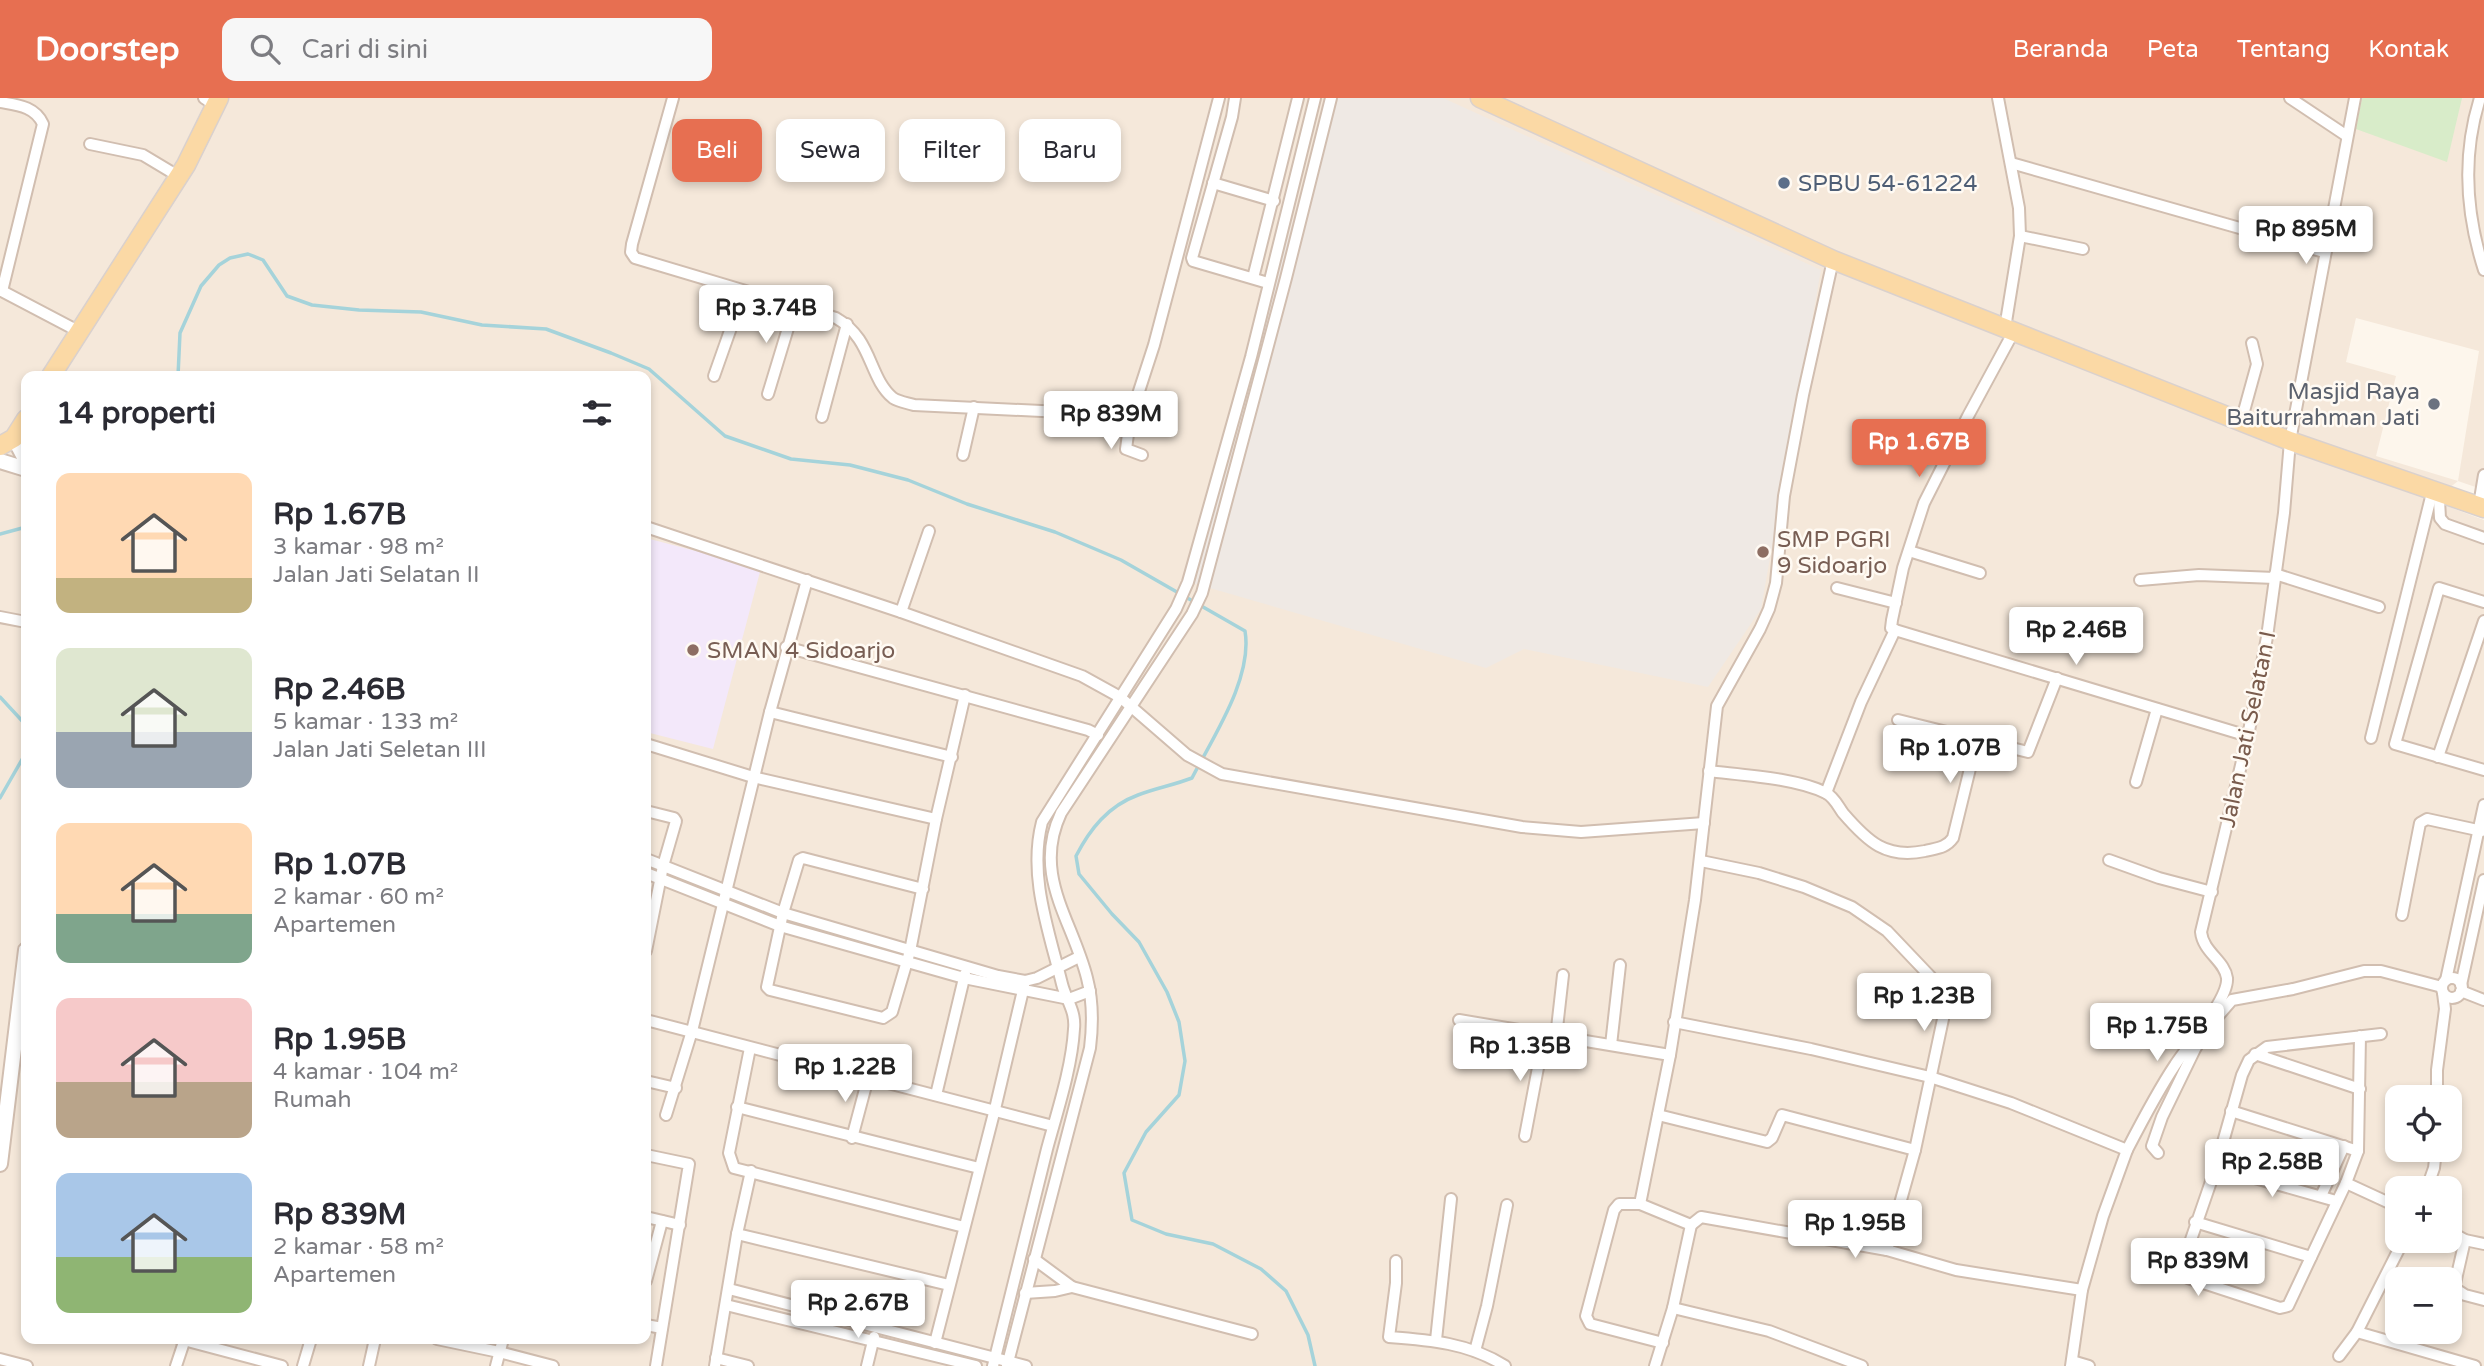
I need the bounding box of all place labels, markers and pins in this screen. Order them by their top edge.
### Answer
place label: SPBU 54-61224 [1798,170,1978,198]
marker: SPBU 54-61224 [1776,175,1792,191]
pin: Rp 895M [2241,206,2371,266]
pin: Rp 3.74B [694,286,838,345]
place label: Masjid Raya Baiturrahman Jati [2226,378,2420,432]
pin: Rp 839M [1046,392,1176,451]
marker: Masjid Raya Baiturrahman Jati [2426,396,2442,412]
pin: Rp 1.67B [1847,420,1991,479]
place label: SMP PGRI 9 Sidoarjo [1777,526,1891,580]
marker: SMP PGRI 9 Sidoarjo [1755,544,1771,560]
pin: Rp 2.46B [2004,608,2148,667]
place label: SMAN 4 Sidoarjo [707,637,895,665]
marker: SMAN 4 Sidoarjo [685,642,701,658]
pin: Rp 1.07B [1878,726,2022,785]
pin: Rp 1.23B [1852,974,1996,1033]
pin: Rp 1.75B [2085,1004,2229,1063]
pin: Rp 1.35B [1448,1024,1592,1083]
pin: Rp 1.22B [773,1044,917,1104]
pin: Rp 2.58B [2200,1140,2344,1199]
pin: Rp 1.95B [1783,1200,1927,1260]
pin: Rp 839M [2133,1238,2263,1298]
pin: Rp 2.67B [786,1280,930,1340]

